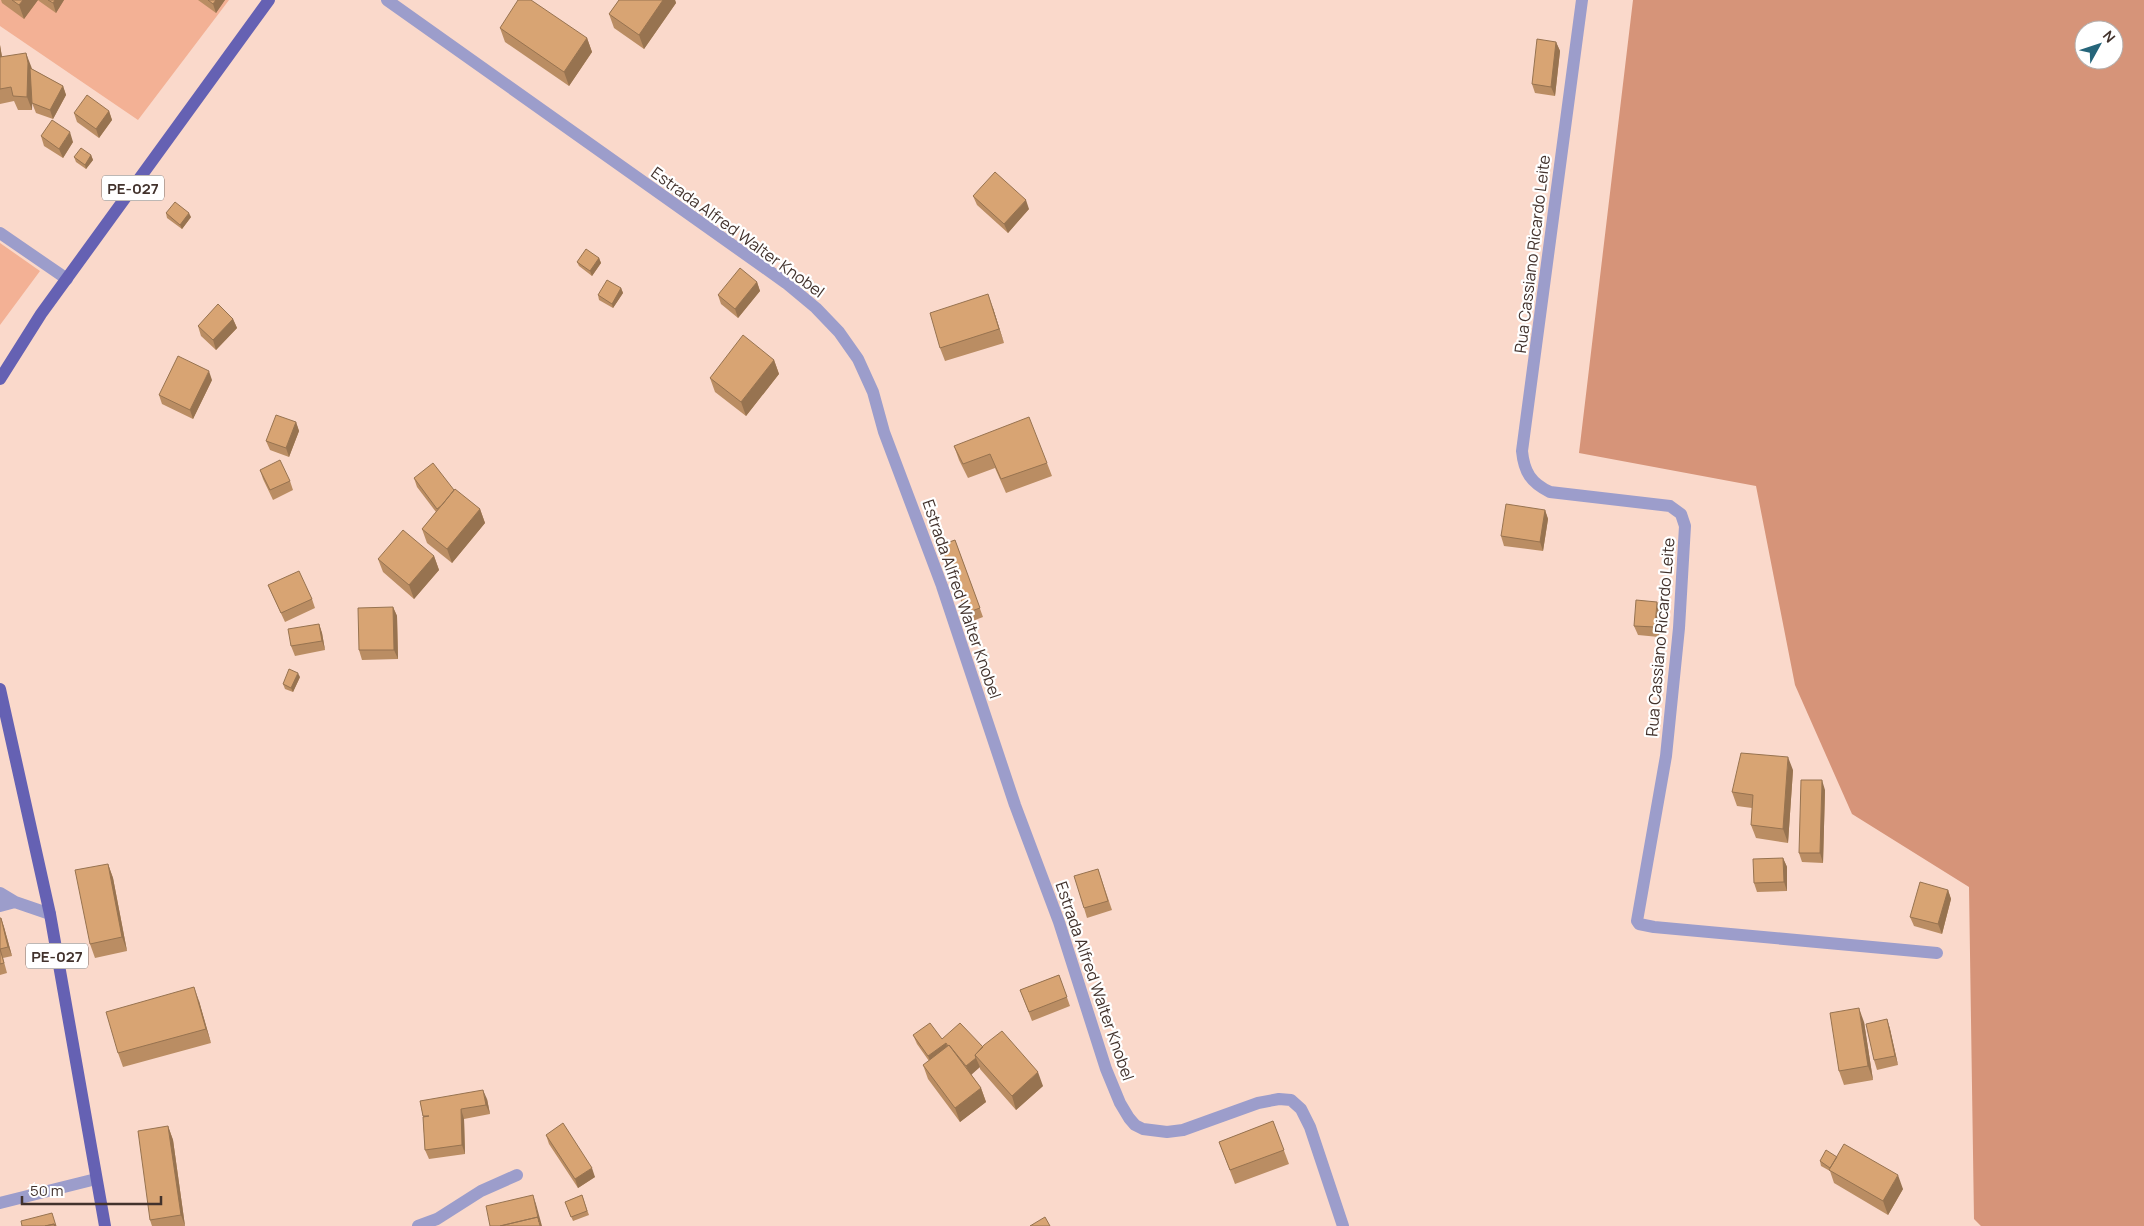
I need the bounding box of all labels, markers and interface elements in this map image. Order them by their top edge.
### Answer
north arrow [2074,20,2124,70]
text: N [2099,26,2120,46]
street label: Rua Cassiano Ricardo Leite [1509,154,1555,354]
street label: Estrada Alfred Walter Knobel [647,162,829,302]
road number: PE-027 [102,176,164,200]
street label: Estrada Alfred Walter Knobel [918,496,1006,702]
street label: Rua Cassiano Ricardo Leite [1640,537,1680,737]
street label: Estrada Alfred Walter Knobel [1051,878,1139,1084]
road number: PE-027 [26,944,88,968]
scale bar [22,1174,161,1206]
text: 50 m [30,1180,64,1201]

